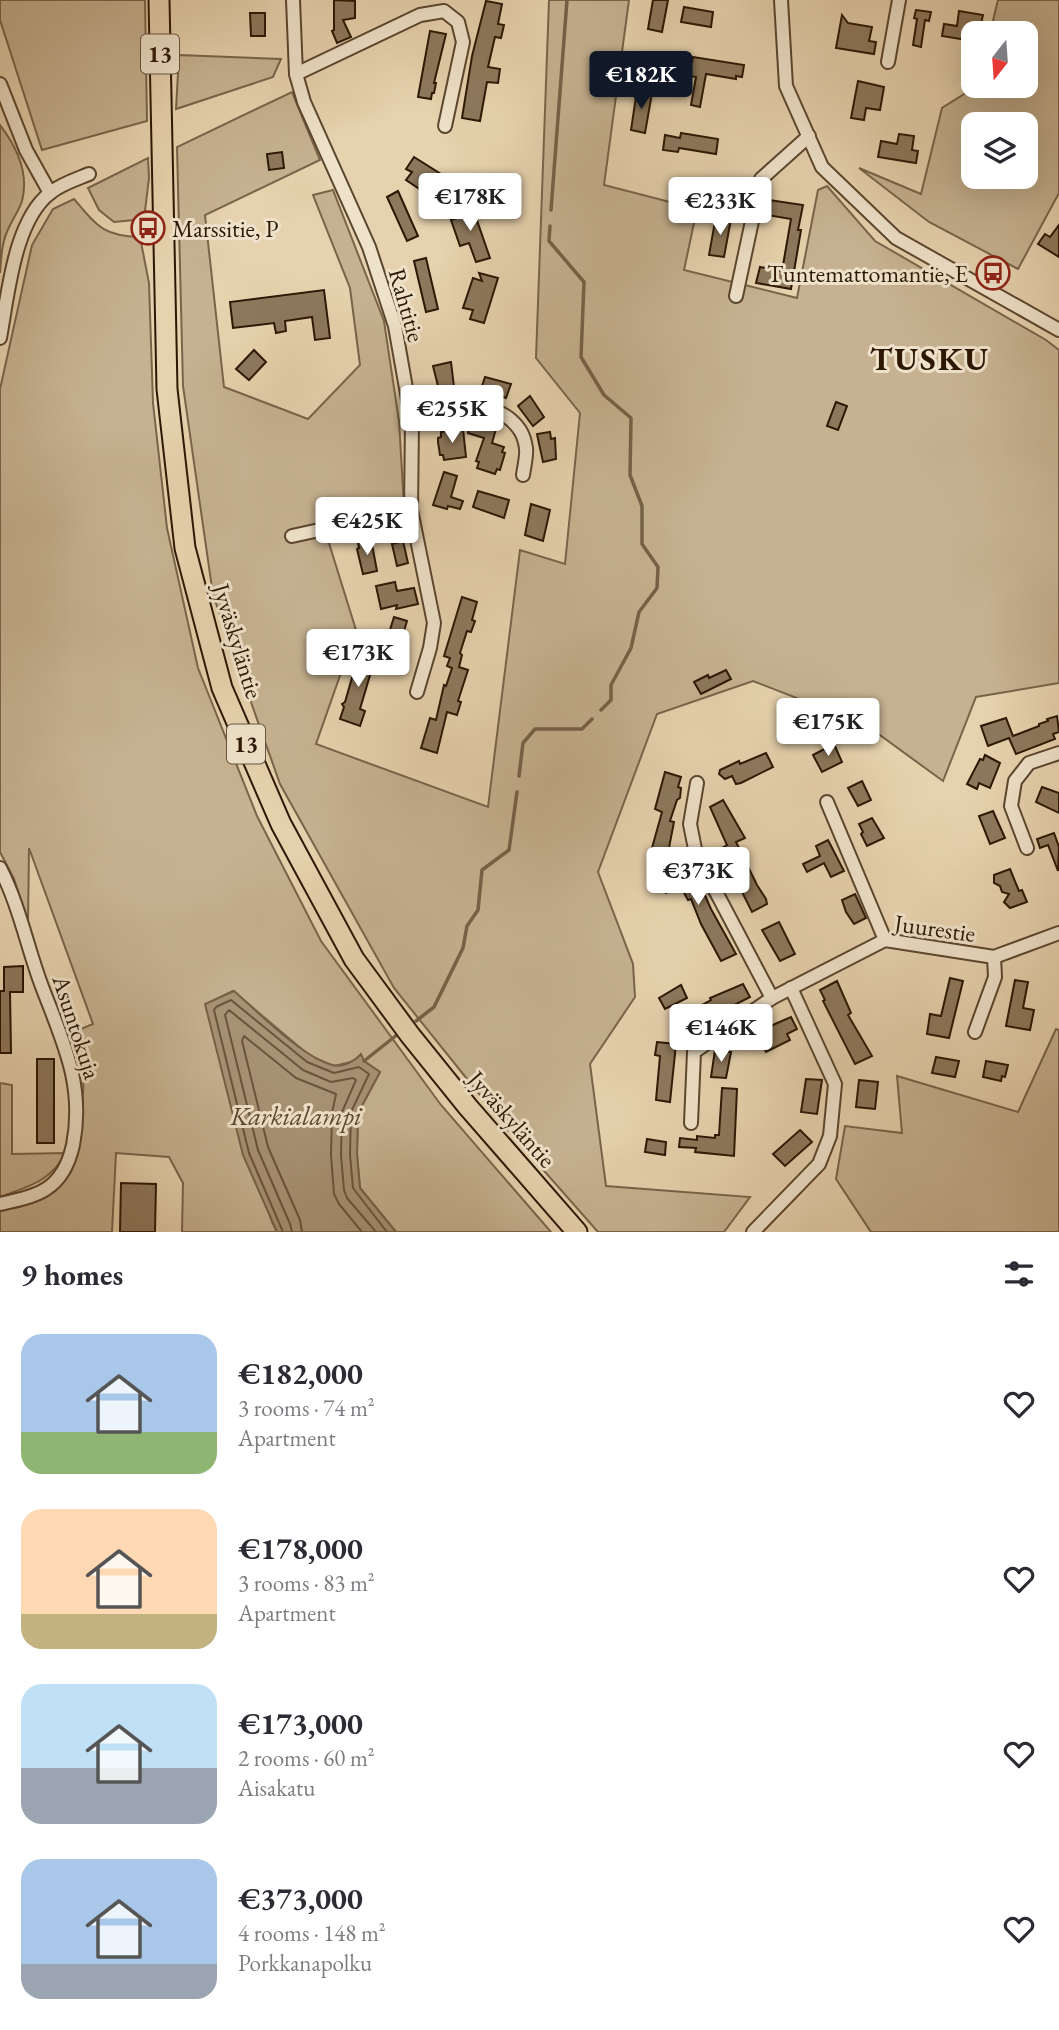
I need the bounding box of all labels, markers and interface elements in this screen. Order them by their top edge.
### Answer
north arrow [961,21,1038,98]
map controls [961,21,1038,189]
road number: 13 [141,34,179,74]
pin: €182K [592,52,690,111]
text: €182K [605,59,677,89]
button: layers [961,112,1038,189]
pin: €178K [421,174,519,233]
pin: €233K [671,177,769,237]
text: €178K [434,181,506,211]
text: €233K [684,185,756,215]
bus stop icon: Marssitie, P [129,209,167,247]
place label: Marssitie, P [172,213,278,244]
bus stop icon: Tuntemattomantie, E [974,254,1012,292]
place label: Tuntemattomantie, E [767,258,968,289]
street label: Rahtitie [382,265,432,345]
district label: TUSKU [870,338,990,380]
pin: €255K [403,386,501,445]
text: €255K [416,393,488,423]
pin: €425K [318,498,416,557]
text: €425K [331,505,403,535]
street label: Jyväskyläntie [205,578,270,702]
pin: €173K [309,630,407,689]
text: €173K [322,637,394,667]
pin: €175K [779,698,877,758]
text: €175K [792,706,864,736]
road number: 13 [227,724,265,764]
pin: €373K [649,848,747,907]
text: €373K [662,855,734,885]
street label: Juurestie [891,907,977,949]
street label: Asuntokuja [45,970,109,1083]
pin: €146K [672,1004,770,1064]
text: €146K [685,1012,757,1042]
street label: Jyväskyläntie [460,1063,563,1174]
water label: Karkialampi [229,1099,363,1133]
text: 9 homes [21,1255,123,1294]
icon: filters [1000,1255,1038,1293]
text: €182,000 [238,1354,363,1393]
icon: home [77,1362,161,1446]
icon: heart [1000,1385,1038,1423]
text: 3 rooms · 74 m² [238,1393,375,1423]
text: Apartment [238,1423,336,1453]
text: €178,000 [238,1529,363,1568]
icon: home [77,1537,161,1621]
icon: heart [1000,1560,1038,1598]
text: 3 rooms · 83 m² [238,1568,375,1598]
text: Apartment [238,1598,336,1628]
text: €173,000 [238,1704,363,1743]
icon: home [77,1712,161,1796]
icon: heart [1000,1735,1038,1773]
text: 2 rooms · 60 m² [238,1743,375,1773]
text: Aisakatu [238,1773,315,1803]
text: €373,000 [238,1879,363,1918]
icon: home [77,1887,161,1971]
icon: heart [1000,1910,1038,1948]
text: 4 rooms · 148 m² [238,1918,386,1948]
text: Porkkanapolku [238,1948,372,1978]

